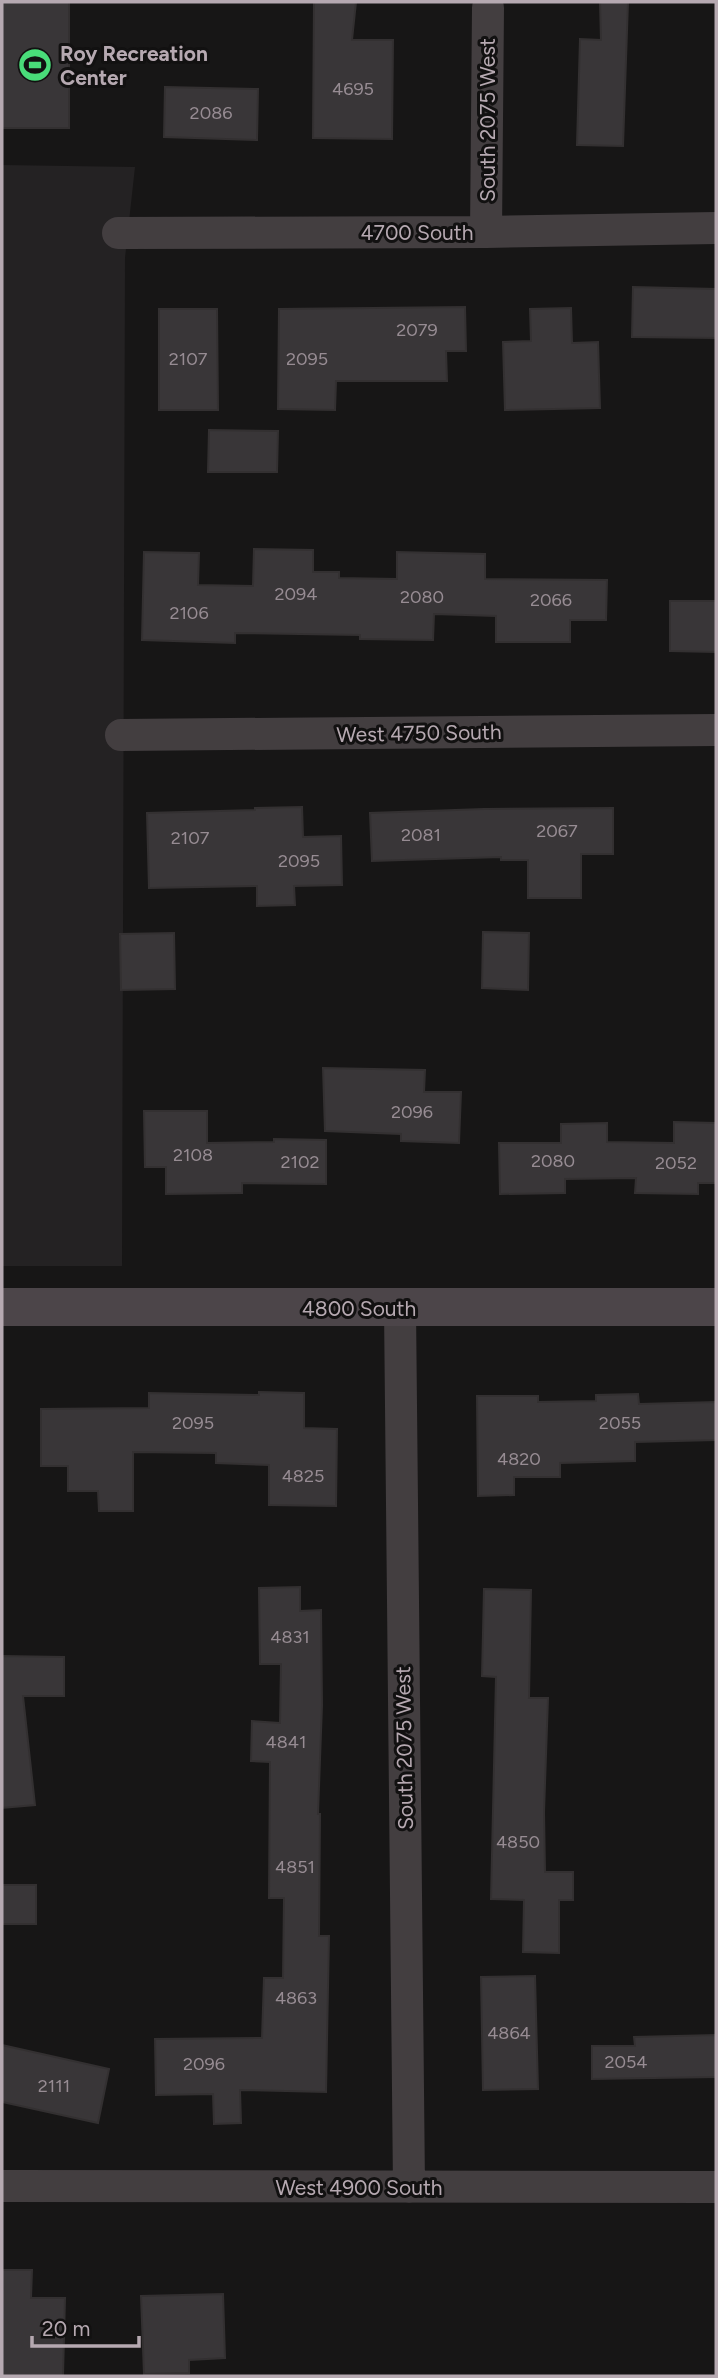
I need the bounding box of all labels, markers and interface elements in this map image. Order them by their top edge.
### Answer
street label: South 2075 West [475,38,500,202]
place label: Roy Recreation Center [60,41,208,90]
sports icon: Roy Recreation Center [16,46,54,84]
house number: 4695 [332,78,374,100]
house number: 2086 [190,102,232,124]
street label: 4700 South [361,220,473,245]
house number: 2079 [396,319,438,341]
house number: 2107 [169,348,208,370]
house number: 2095 [286,348,328,370]
house number: 2094 [275,583,317,605]
house number: 2080 [400,586,444,608]
house number: 2066 [530,589,572,611]
house number: 2106 [169,602,209,624]
street label: West 4750 South [336,719,502,747]
house number: 2067 [536,820,578,842]
house number: 2081 [401,824,441,846]
house number: 2107 [171,827,210,849]
house number: 2095 [278,850,320,872]
house number: 2096 [391,1101,433,1123]
house number: 2108 [173,1144,213,1166]
house number: 2080 [531,1150,575,1172]
house number: 2102 [280,1151,320,1173]
house number: 2052 [655,1152,697,1174]
street label: 4800 South [302,1296,416,1321]
house number: 2095 [172,1412,214,1434]
house number: 2055 [599,1412,641,1434]
house number: 4820 [497,1448,541,1470]
house number: 4825 [282,1465,324,1487]
house number: 4831 [270,1626,310,1648]
street label: South 2075 West [390,1666,418,1830]
house number: 4841 [266,1731,306,1753]
house number: 4850 [496,1831,540,1853]
house number: 4851 [275,1856,315,1878]
house number: 4863 [275,1987,317,2009]
house number: 4864 [487,2022,531,2044]
house number: 2054 [604,2051,648,2073]
house number: 2096 [183,2053,225,2075]
house number: 2111 [38,2075,70,2097]
street label: West 4900 South [275,2175,443,2200]
scale bar [32,2304,138,2348]
text: 20 m [42,2316,90,2341]

